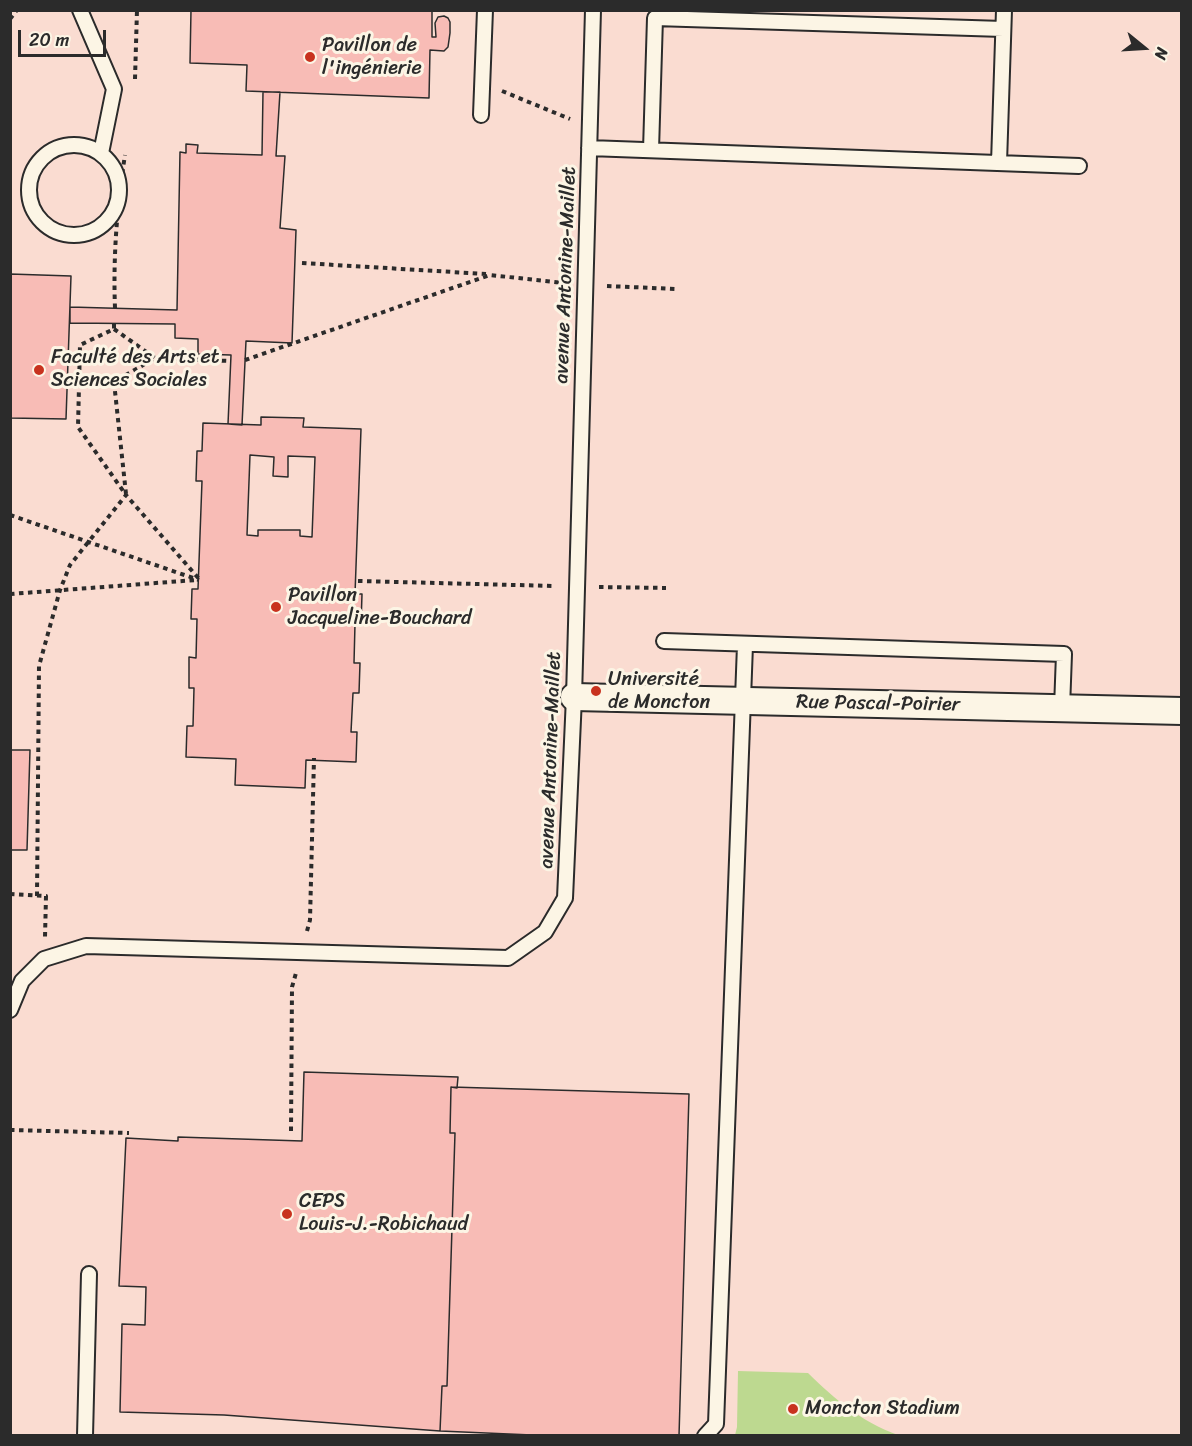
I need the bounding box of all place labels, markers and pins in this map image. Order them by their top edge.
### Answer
place label: Pavillon de l'ingénierie [322,34,422,81]
marker: Pavillon de l'ingénierie [303,50,317,64]
place label: Faculté des Arts et Sciences Sociales [51,346,220,393]
marker: Faculté des Arts et Sciences Sociales [32,363,46,377]
place label: Pavillon Jacqueline-Bouchard [288,584,472,631]
marker: Pavillon Jacqueline-Bouchard [269,600,283,614]
place label: Université de Moncton [608,668,710,715]
marker: Université de Moncton [589,684,603,698]
place label: CEPS Louis-J.-Robichaud [299,1190,468,1237]
marker: CEPS Louis-J.-Robichaud [280,1207,294,1221]
place label: Moncton Stadium [805,1397,960,1421]
marker: Moncton Stadium [786,1402,800,1416]

